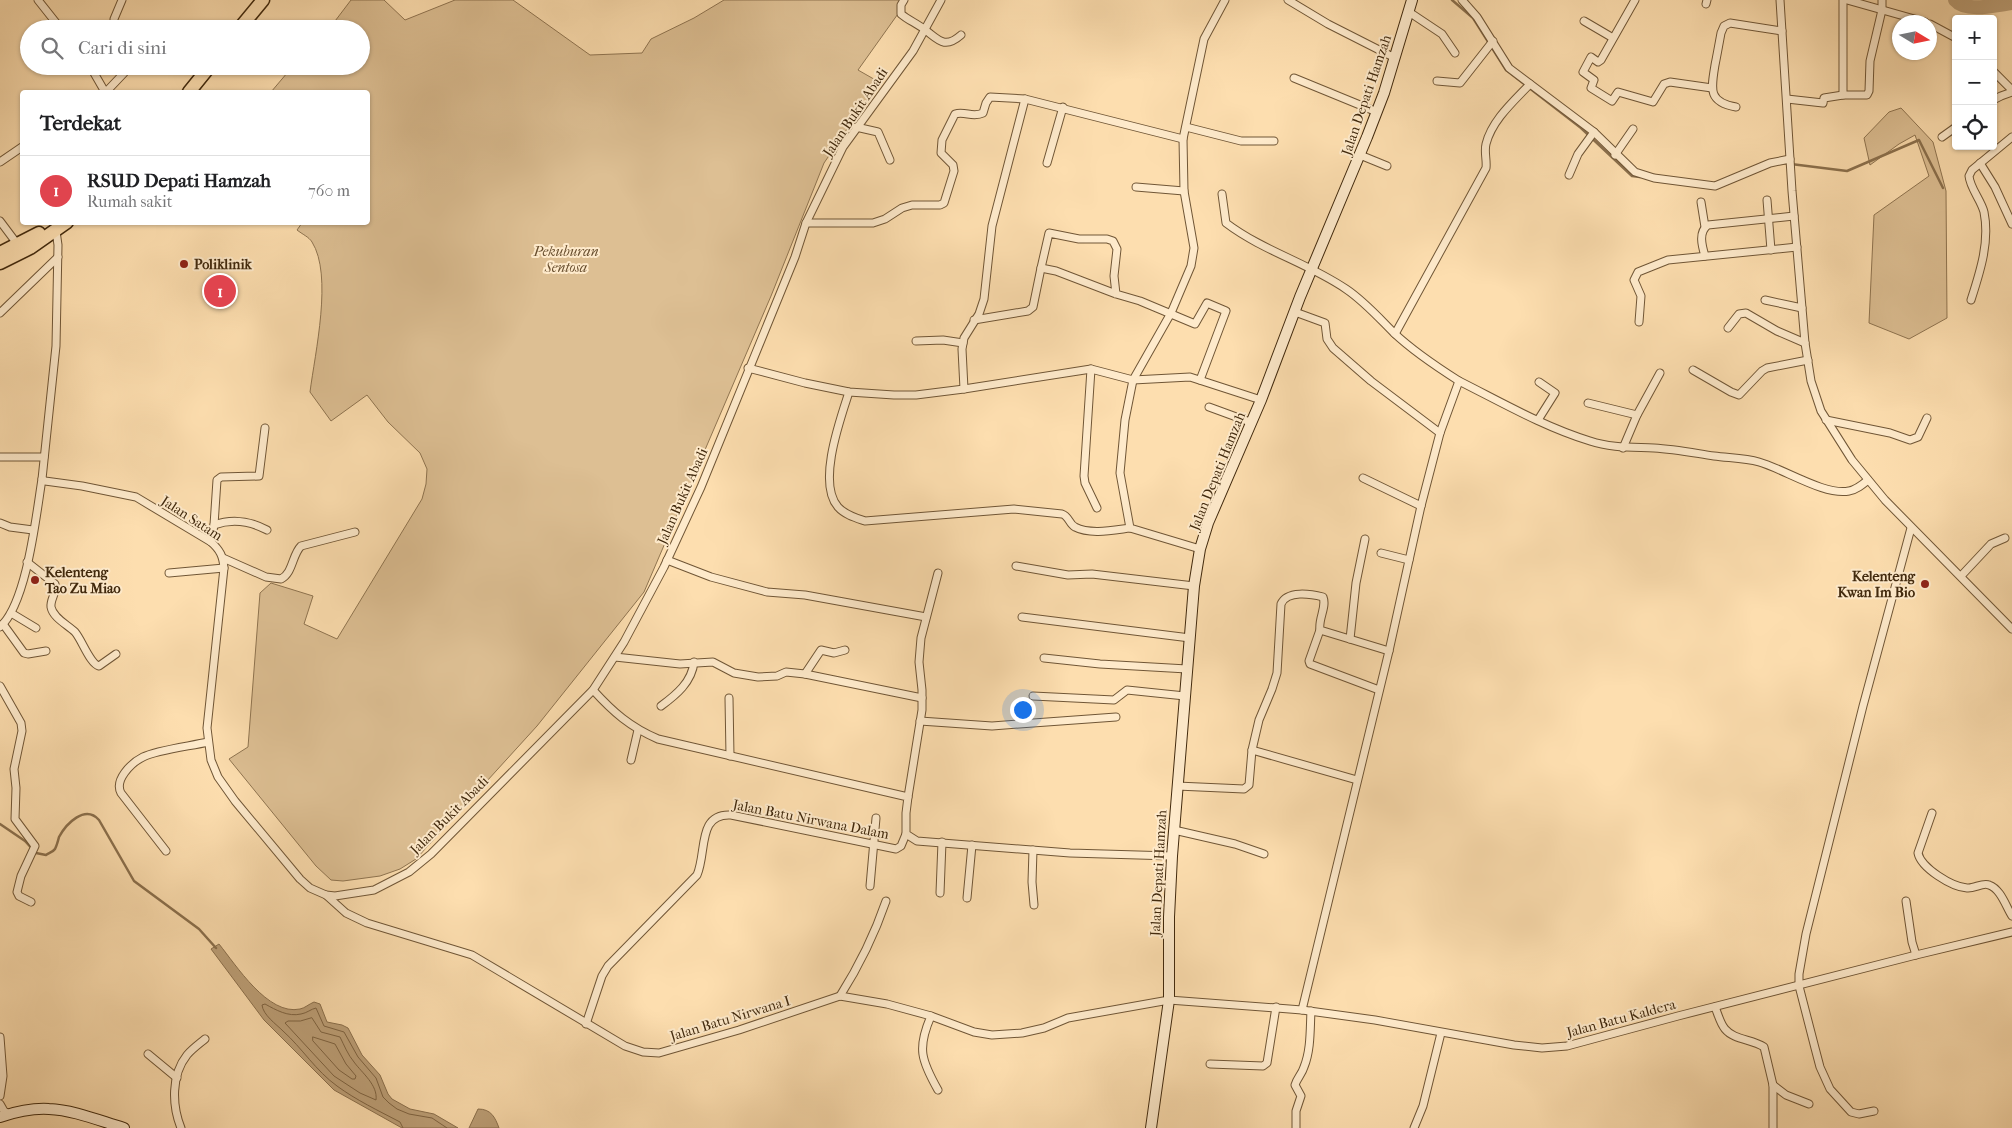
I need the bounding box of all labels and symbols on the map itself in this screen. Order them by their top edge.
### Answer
north arrow [1892,15,1937,60]
street label: Jalan Depati Hamzah [1338,32,1395,159]
street label: Jalan Bukit Abadi [819,64,891,161]
park label: Pekuburan Sentosa [533,243,599,276]
place label: Poliklinik [194,256,253,273]
marker: Poliklinik [178,258,190,270]
pin: 1 [204,272,236,310]
street label: Jalan Depati Hamzah [1186,409,1249,534]
street label: Jalan Bukit Abadi [653,445,711,548]
street label: Jalan Satam [157,492,226,545]
place label: Kelenteng Tao Zu Miao [44,564,121,597]
place label: Kelenteng Kwan Im Bio [1837,568,1916,601]
marker: Kelenteng Tao Zu Miao [29,574,41,586]
marker: Kelenteng Kwan Im Bio [1919,578,1931,590]
your location [1010,697,1036,723]
street label: Jalan Bukit Abadi [406,773,492,859]
street label: Jalan Batu Nirwana Dalam [730,796,891,843]
street label: Jalan Depati Hamzah [1147,809,1170,938]
street label: Jalan Batu Nirwana I [667,992,793,1045]
street label: Jalan Batu Kaldera [1564,996,1678,1041]

